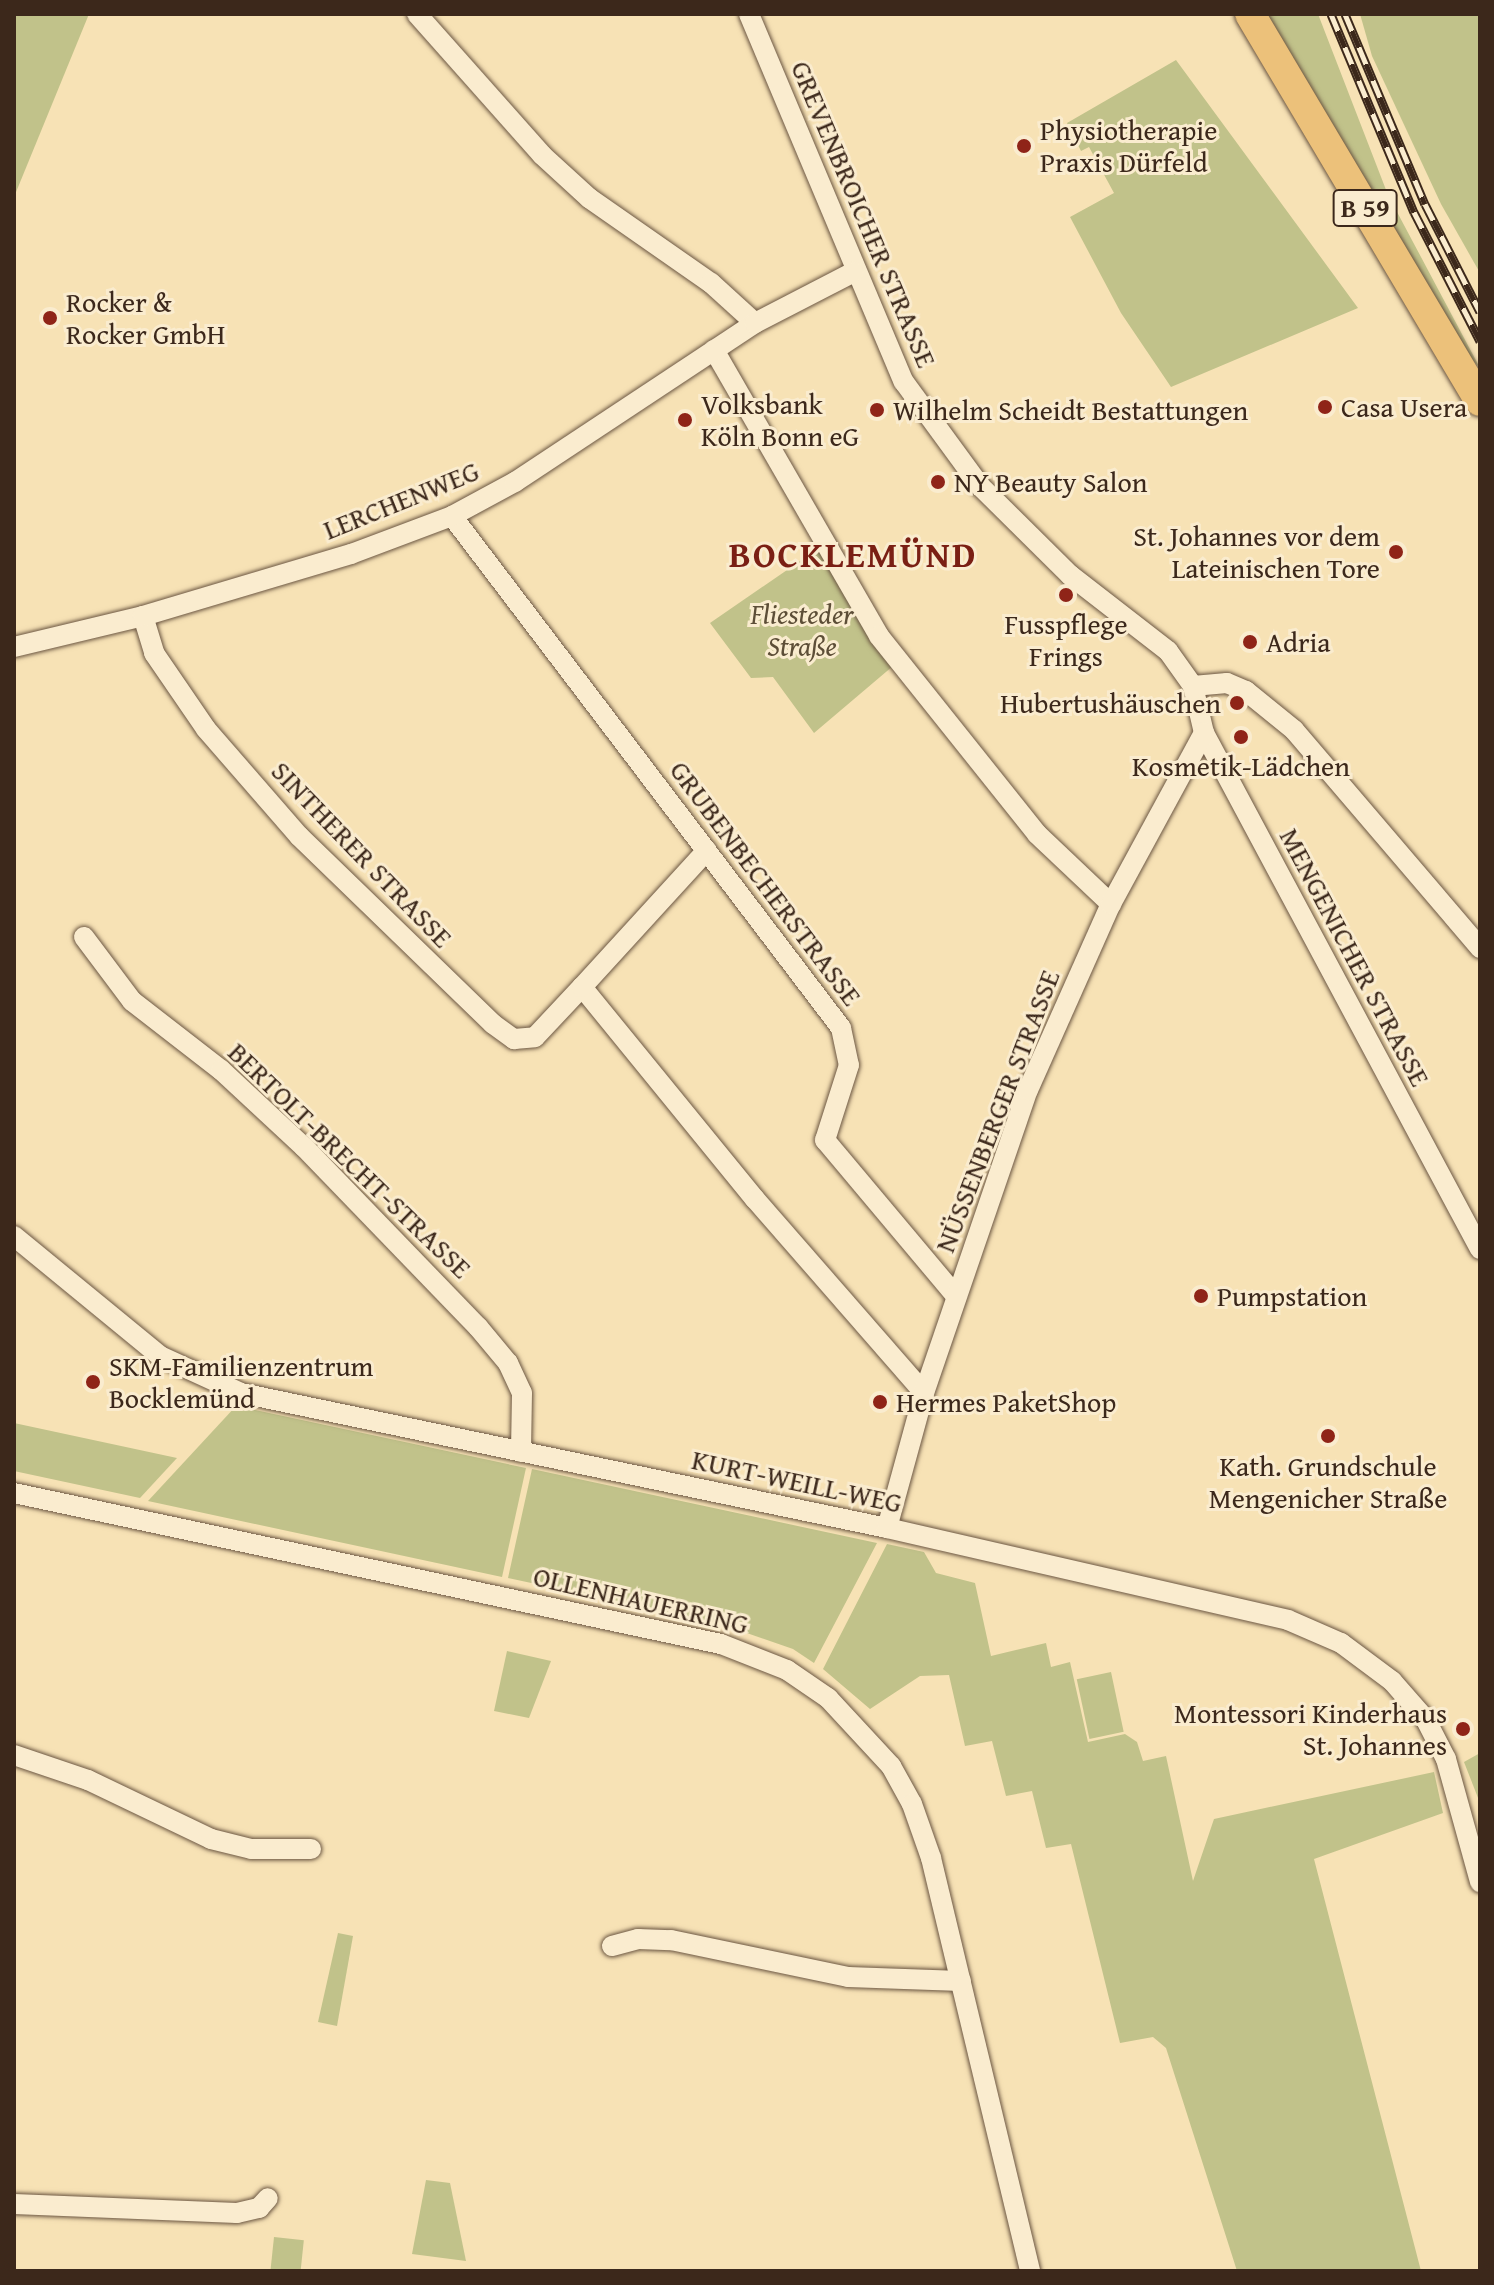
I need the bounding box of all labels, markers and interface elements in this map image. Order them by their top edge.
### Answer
street label: GREVENBROICHER STRASSE [784,56,944,372]
place label: Physiotherapie Praxis Dürfeld [1040,113,1217,179]
marker: Physiotherapie Praxis Dürfeld [1015,137,1033,155]
road number: B 59 [1331,186,1399,230]
place label: Rocker & Rocker GmbH [66,285,225,351]
marker: Rocker & Rocker GmbH [41,309,59,327]
place label: Volksbank Köln Bonn eG [701,387,859,453]
place label: Casa Usera [1341,390,1467,424]
place label: Wilhelm Scheidt Bestattungen [893,393,1248,427]
marker: Casa Usera [1316,398,1334,416]
marker: Wilhelm Scheidt Bestattungen [868,401,886,419]
marker: Volksbank Köln Bonn eG [676,411,694,429]
street label: LERCHENWEG [318,454,484,546]
place label: NY Beauty Salon [954,465,1147,499]
marker: NY Beauty Salon [929,473,947,491]
place label: St. Johannes vor dem Lateinischen Tore [1133,519,1380,585]
district label: BOCKLEMÜND [729,532,977,576]
marker: St. Johannes vor dem Lateinischen Tore [1387,543,1405,561]
marker: Fusspflege Frings [1057,586,1075,604]
park label: Fliesteder Straße [750,597,854,663]
place label: Fusspflege Frings [1004,607,1128,673]
place label: Adria [1266,625,1331,659]
marker: Adria [1241,633,1259,651]
place label: Hubertushäuschen [1000,686,1221,720]
marker: Hubertushäuschen [1228,694,1246,712]
marker: Kosmetik-Lädchen [1232,728,1250,746]
place label: Kosmetik-Lädchen [1132,749,1350,783]
street label: SINTHERER STRASSE [265,754,459,954]
street label: GRUBENBECHERSTRASSE [663,754,869,1012]
street label: MENGENICHER STRASSE [1273,822,1437,1092]
street label: NÜSSENBERGER STRASSE [928,965,1066,1257]
street label: BERTOLT-BRECHT-STRASSE [222,1035,478,1285]
place label: Pumpstation [1217,1279,1367,1313]
marker: Pumpstation [1192,1287,1210,1305]
place label: SKM-Familienzentrum Bocklemünd [109,1349,373,1415]
marker: SKM-Familienzentrum Bocklemünd [84,1373,102,1391]
place label: Hermes PaketShop [896,1385,1116,1419]
marker: Hermes PaketShop [871,1393,889,1411]
marker: Kath. Grundschule Mengenicher Straße [1319,1427,1337,1445]
street label: KURT-WEILL-WEG [689,1442,905,1520]
place label: Kath. Grundschule Mengenicher Straße [1209,1449,1447,1515]
street label: OLLENHAUERRING [530,1559,752,1641]
place label: Montessori Kinderhaus St. Johannes [1174,1696,1447,1762]
marker: Montessori Kinderhaus St. Johannes [1454,1720,1472,1738]

